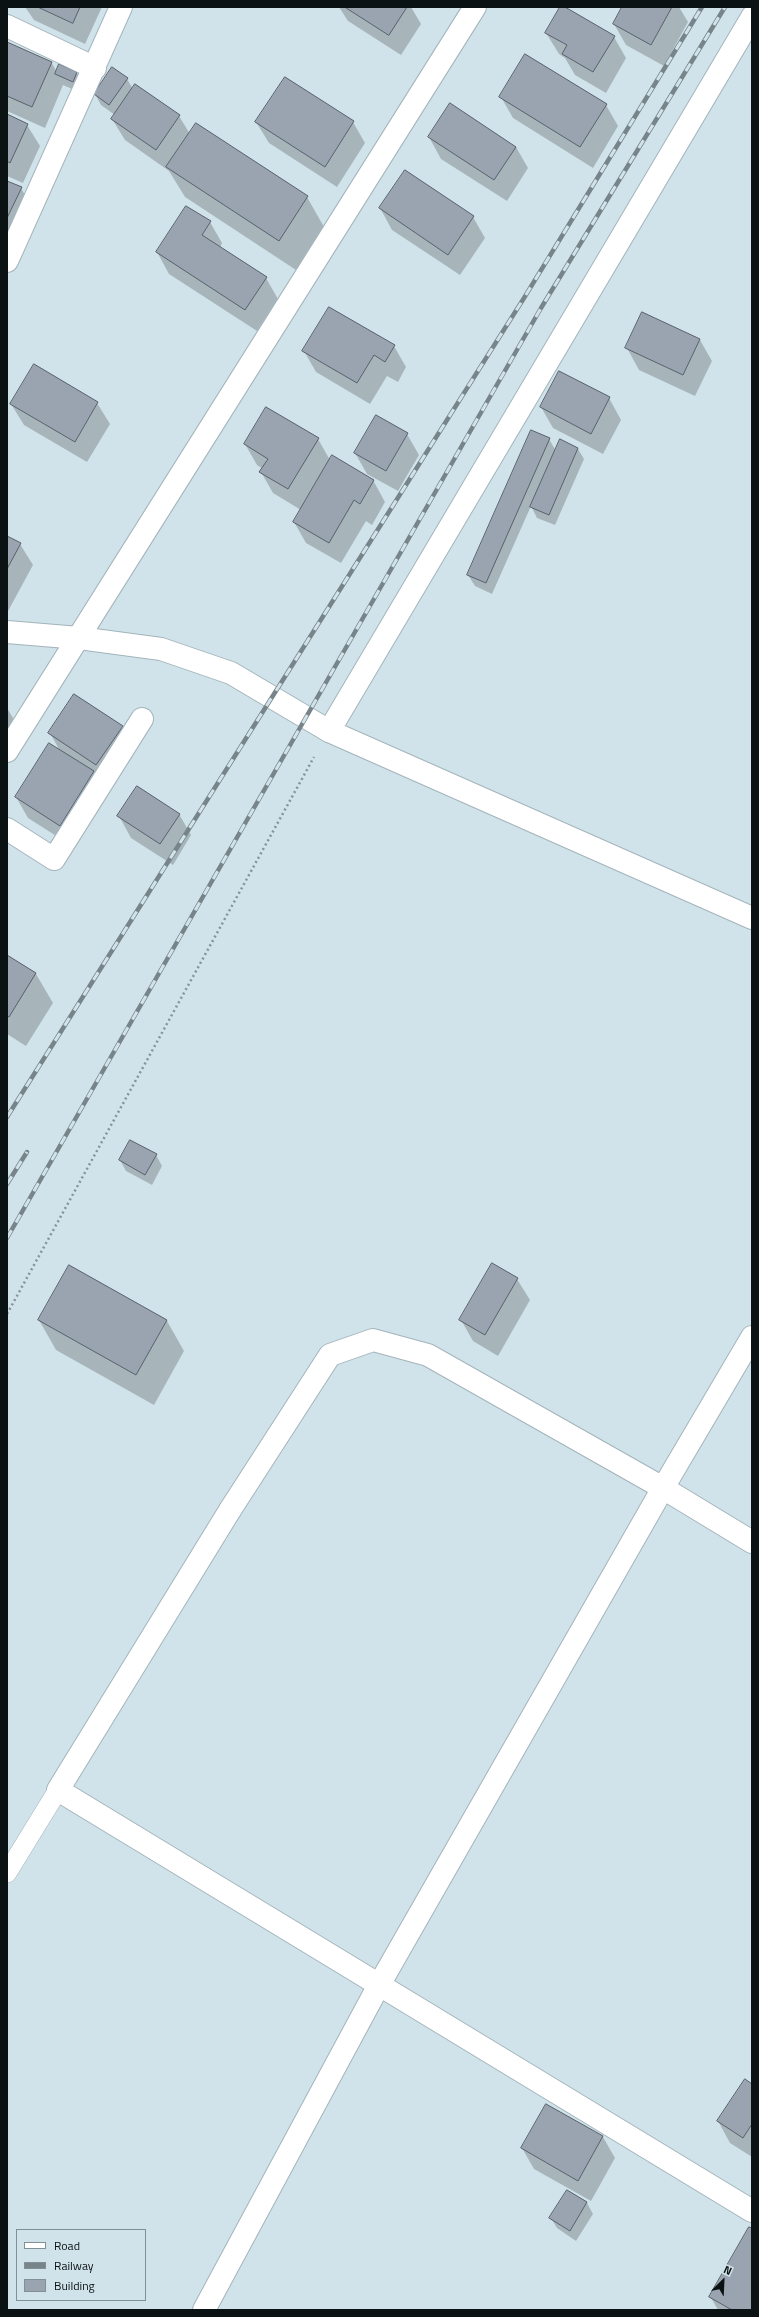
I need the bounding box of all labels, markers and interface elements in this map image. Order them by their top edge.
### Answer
legend [16,2229,146,2301]
text: Road [54,2236,80,2255]
text: Railway [54,2256,94,2275]
north arrow [703,2261,743,2301]
text: N [721,2261,735,2279]
text: Building [54,2276,95,2295]

